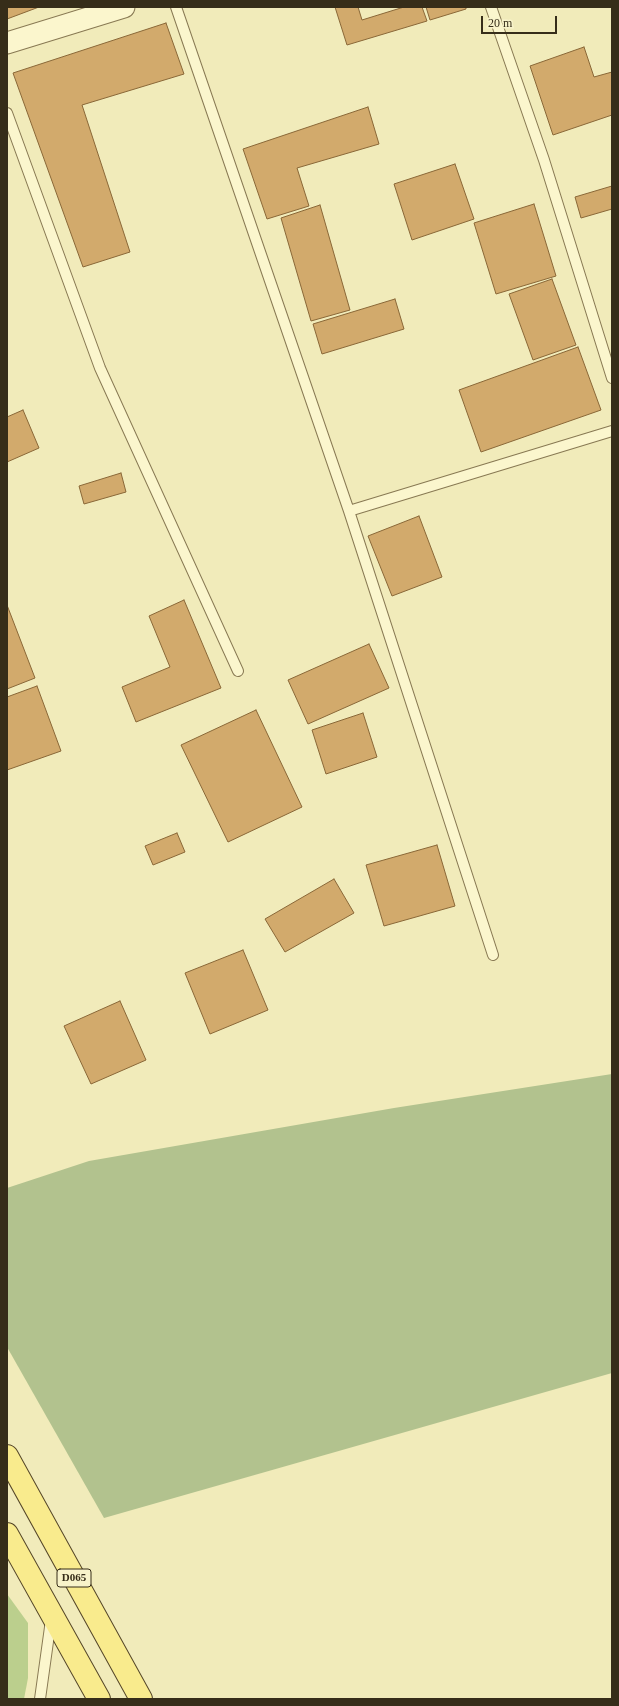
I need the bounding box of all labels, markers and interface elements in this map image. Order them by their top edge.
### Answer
scale bar [483,8,559,34]
text: 20 m [488,16,512,30]
road number: D065 [57,1569,91,1587]

